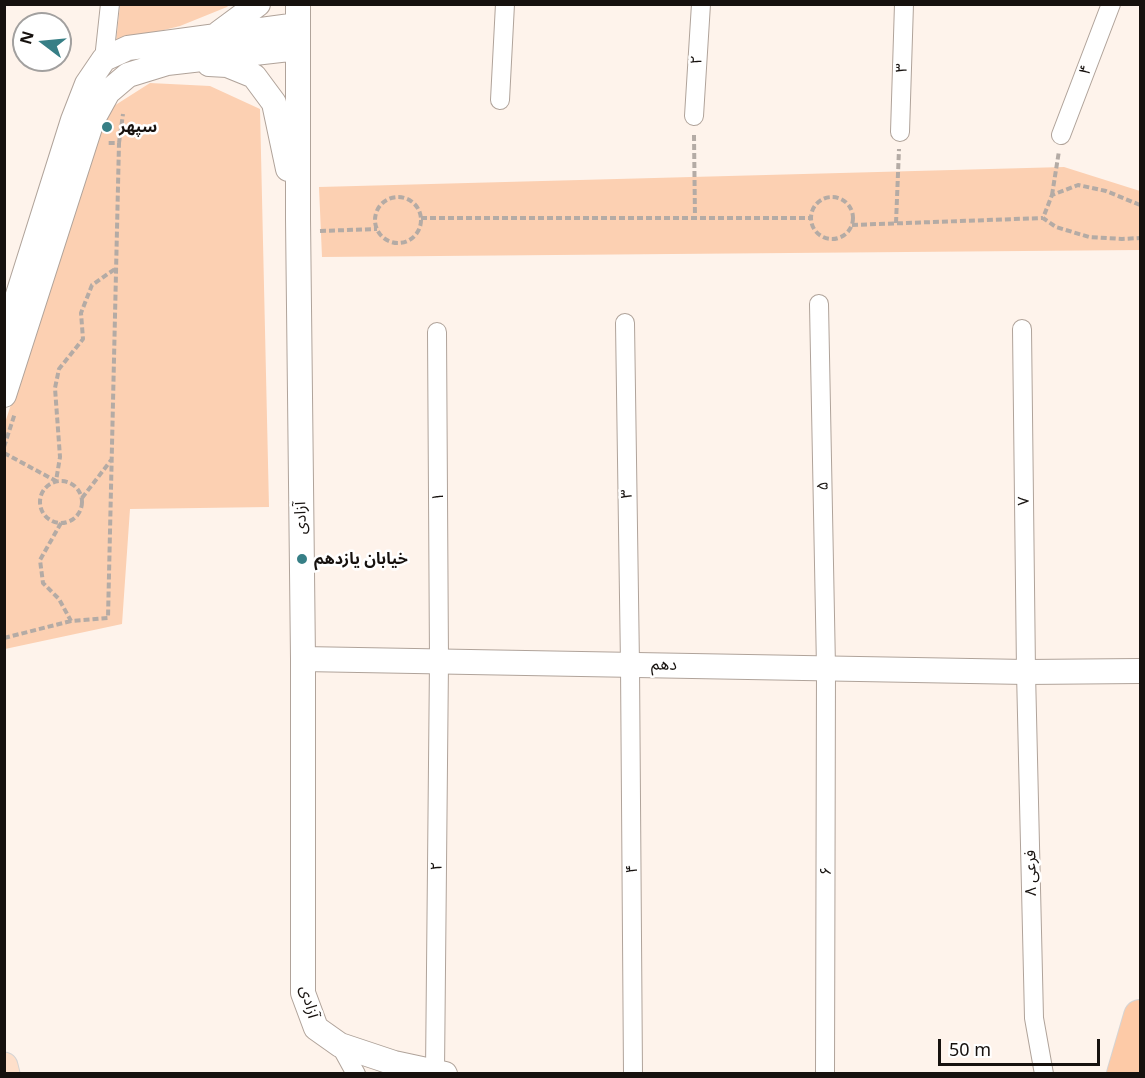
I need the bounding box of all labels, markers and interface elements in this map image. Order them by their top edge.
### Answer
north arrow [12,12,72,72]
text: N [14,28,39,47]
street label: ۲ [687,55,707,65]
street label: ۴ [1075,62,1097,78]
street label: ۳ [892,63,912,73]
place label: سپهر [119,117,157,137]
marker: سپهر [100,120,114,134]
street label: ۵ [813,481,833,491]
street label: ۳ [617,489,637,499]
street label: ۱ [428,492,448,502]
street label: ۷ [1014,496,1034,506]
street label: آزادی [291,501,311,535]
place label: خیابان یازدهم [314,549,408,569]
marker: خیابان یازدهم [295,552,309,566]
street label: دهم [651,655,677,675]
street label: فرعی ۸ [1021,850,1041,896]
street label: ۲ [427,861,447,871]
street label: ۴ [622,864,642,874]
street label: ۶ [816,866,836,876]
street label: آزادی [295,984,323,1020]
scale bar [941,1027,1103,1065]
text: 50 m [949,1037,991,1061]

